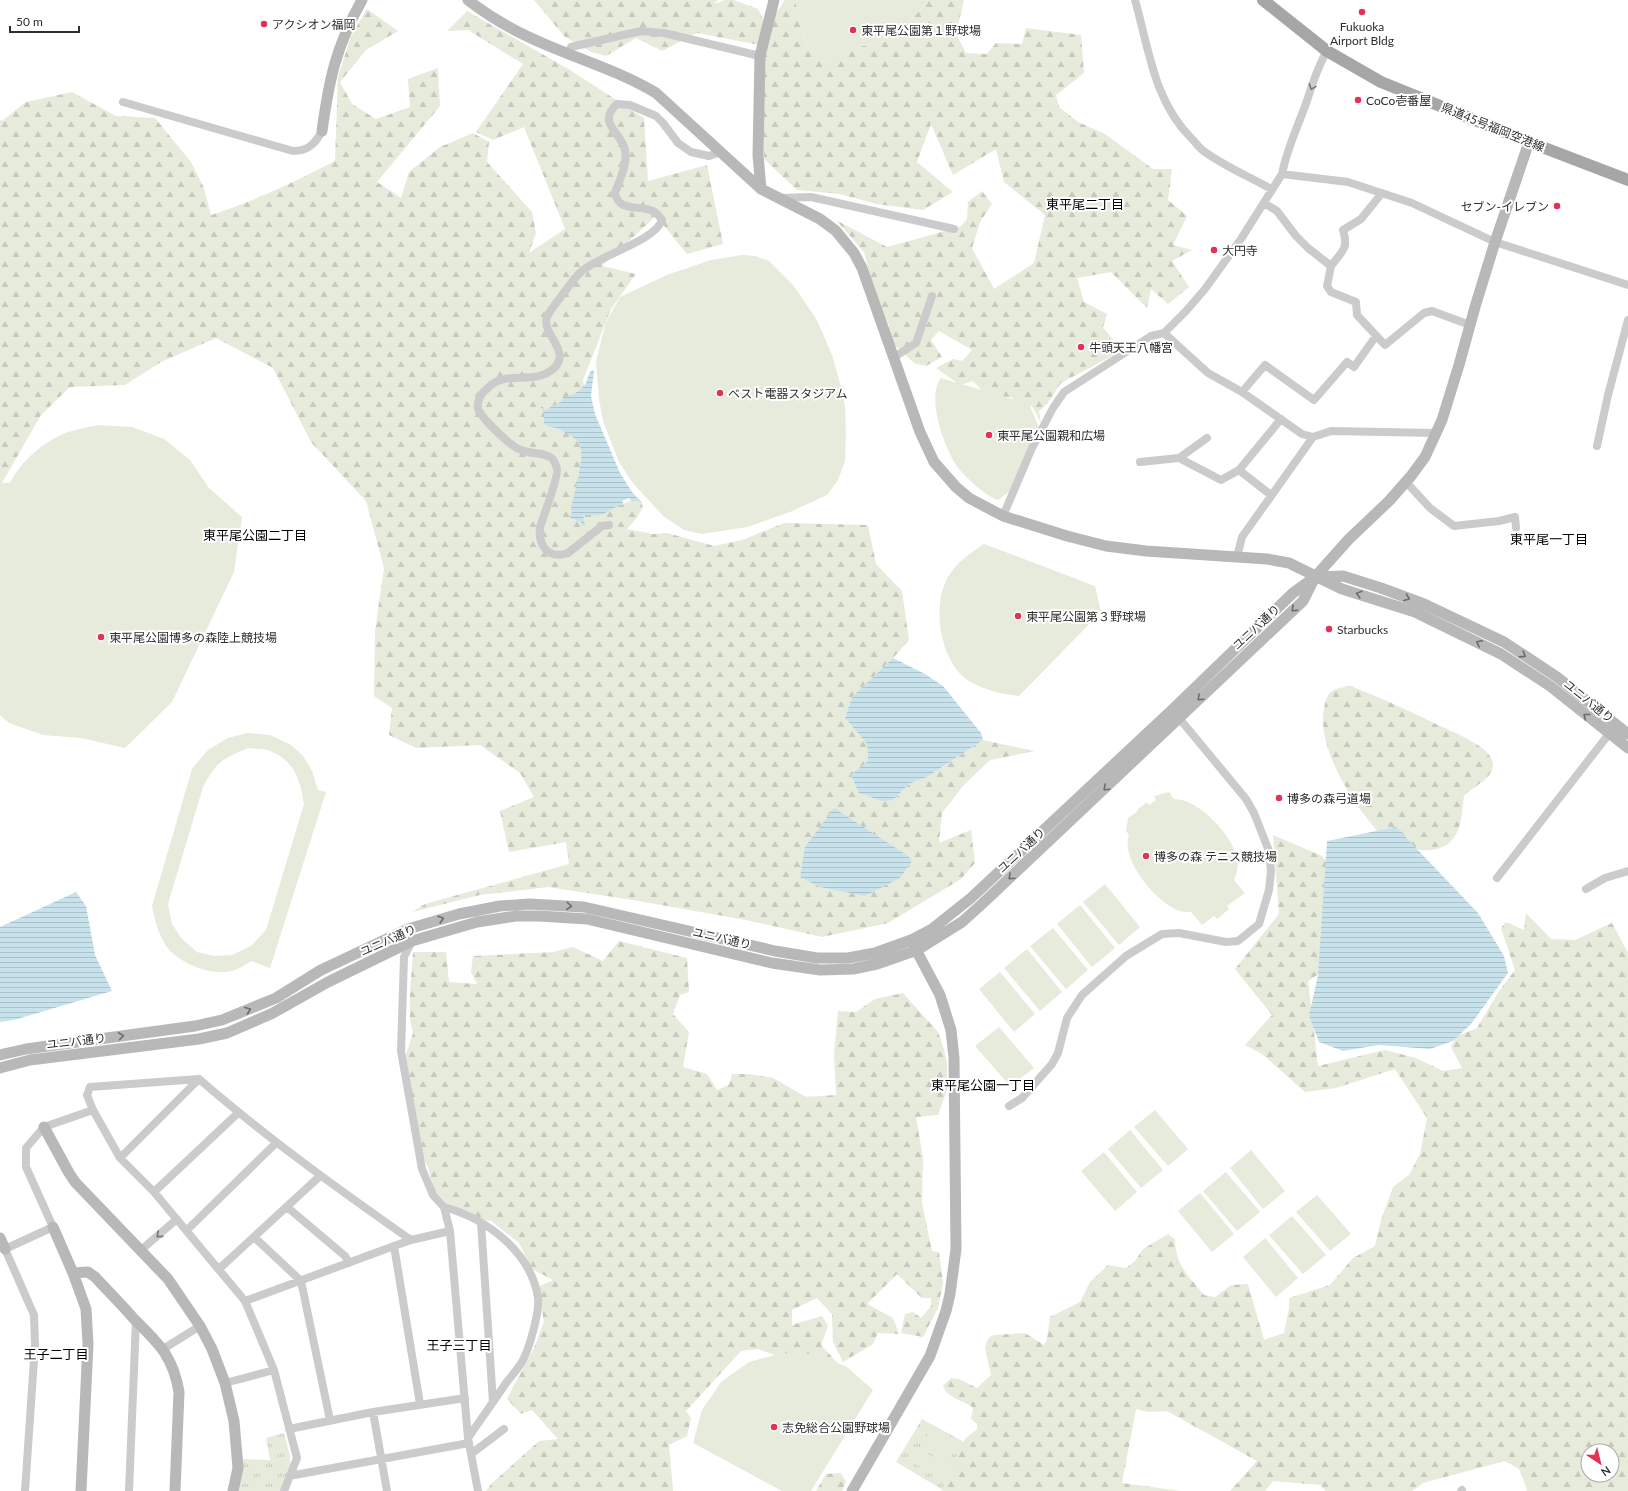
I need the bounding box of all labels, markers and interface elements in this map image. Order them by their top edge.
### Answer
marker: Fukuoka Airport Bldg [1357,7,1367,17]
scale bar [10,8,79,34]
text: 50 m [16,14,43,29]
place label: アクシオン福岡 [272,17,355,32]
marker: アクシオン福岡 [259,19,269,29]
place label: Fukuoka Airport Bldg [1330,19,1394,48]
place label: 東平尾公園第１野球場 [861,23,981,38]
marker: 東平尾公園第１野球場 [848,25,858,35]
one-way arrow [1308,84,1316,91]
place label: CoCo壱番屋 [1366,93,1431,108]
marker: CoCo壱番屋 [1353,95,1363,105]
street label: 県道45号福岡空港線 [1439,99,1547,155]
district label: 東平尾二丁目 [1046,196,1124,212]
place label: セブン-イレブン [1461,199,1549,214]
marker: セブン-イレブン [1552,201,1562,211]
place label: 大円寺 [1222,243,1258,258]
marker: 大円寺 [1209,245,1219,255]
place label: 牛頭天王八幡宮 [1089,340,1173,355]
marker: 牛頭天王八幡宮 [1076,342,1086,352]
place label: ベスト電器スタジアム [728,386,847,401]
marker: ベスト電器スタジアム [715,388,725,398]
place label: 東平尾公園親和広場 [997,428,1105,443]
marker: 東平尾公園親和広場 [984,430,994,440]
district label: 東平尾公園二丁目 [203,527,307,543]
district label: 東平尾一丁目 [1510,531,1588,547]
one-way arrow [1356,590,1363,599]
one-way arrow [1403,593,1410,601]
street label: ユニバ通り [1229,601,1283,653]
one-way arrow [1292,604,1299,611]
place label: 東平尾公園第３野球場 [1026,609,1146,624]
marker: 東平尾公園第３野球場 [1013,611,1023,621]
place label: Starbucks [1337,622,1388,637]
marker: Starbucks [1324,624,1334,634]
place label: 東平尾公園博多の森陸上競技場 [109,630,277,645]
marker: 東平尾公園博多の森陸上競技場 [96,632,106,642]
one-way arrow [1476,640,1483,648]
one-way arrow [1519,650,1526,657]
street label: ユニバ通り [1561,676,1617,726]
one-way arrow [1197,694,1205,701]
one-way arrow [1584,713,1591,720]
one-way arrow [1103,783,1111,790]
place label: 博多の森弓道場 [1287,791,1371,806]
marker: 博多の森弓道場 [1274,793,1284,803]
street label: ユニバ通り [994,824,1048,876]
place label: 博多の森 テニス競技場 [1154,849,1277,864]
marker: 博多の森 テニス競技場 [1141,851,1151,861]
one-way arrow [1008,872,1016,880]
one-way arrow [566,901,572,910]
one-way arrow [437,915,444,924]
street label: ユニバ通り [358,921,418,959]
street label: ユニバ通り [691,924,753,952]
one-way arrow [244,1007,252,1015]
street label: ユニバ通り [45,1030,107,1052]
one-way arrow [118,1032,124,1041]
district label: 東平尾公園一丁目 [931,1077,1035,1093]
one-way arrow [157,1230,164,1237]
district label: 王子三丁目 [426,1337,492,1353]
district label: 王子二丁目 [23,1346,89,1362]
place label: 志免総合公園野球場 [782,1420,890,1435]
marker: 志免総合公園野球場 [769,1422,779,1432]
north arrow [1580,1443,1620,1483]
text: N [1599,1464,1613,1479]

